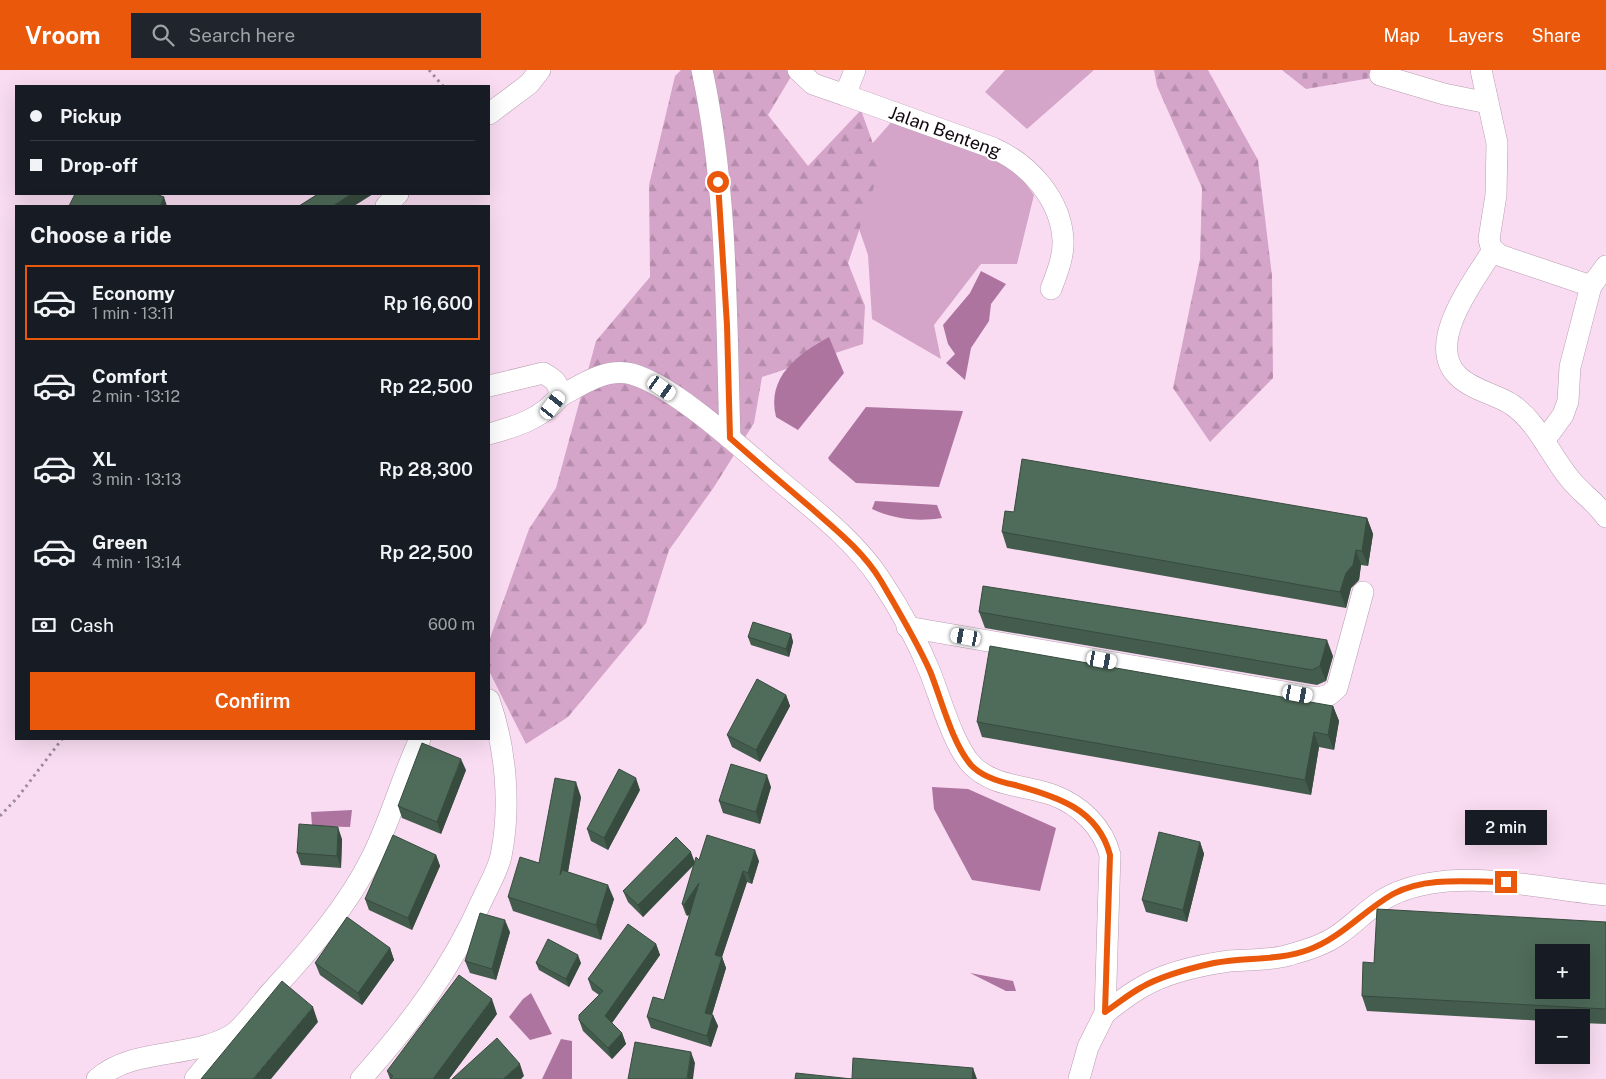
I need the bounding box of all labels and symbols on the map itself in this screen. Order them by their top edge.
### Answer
street label: Jalan Benteng [886,102,1004,162]
route start [707,171,729,193]
car [645,373,678,403]
car [537,389,568,421]
car [949,627,982,647]
car [1085,650,1118,670]
car [1281,684,1314,704]
callout: 2 min [1465,810,1547,844]
route end [1495,871,1517,893]

